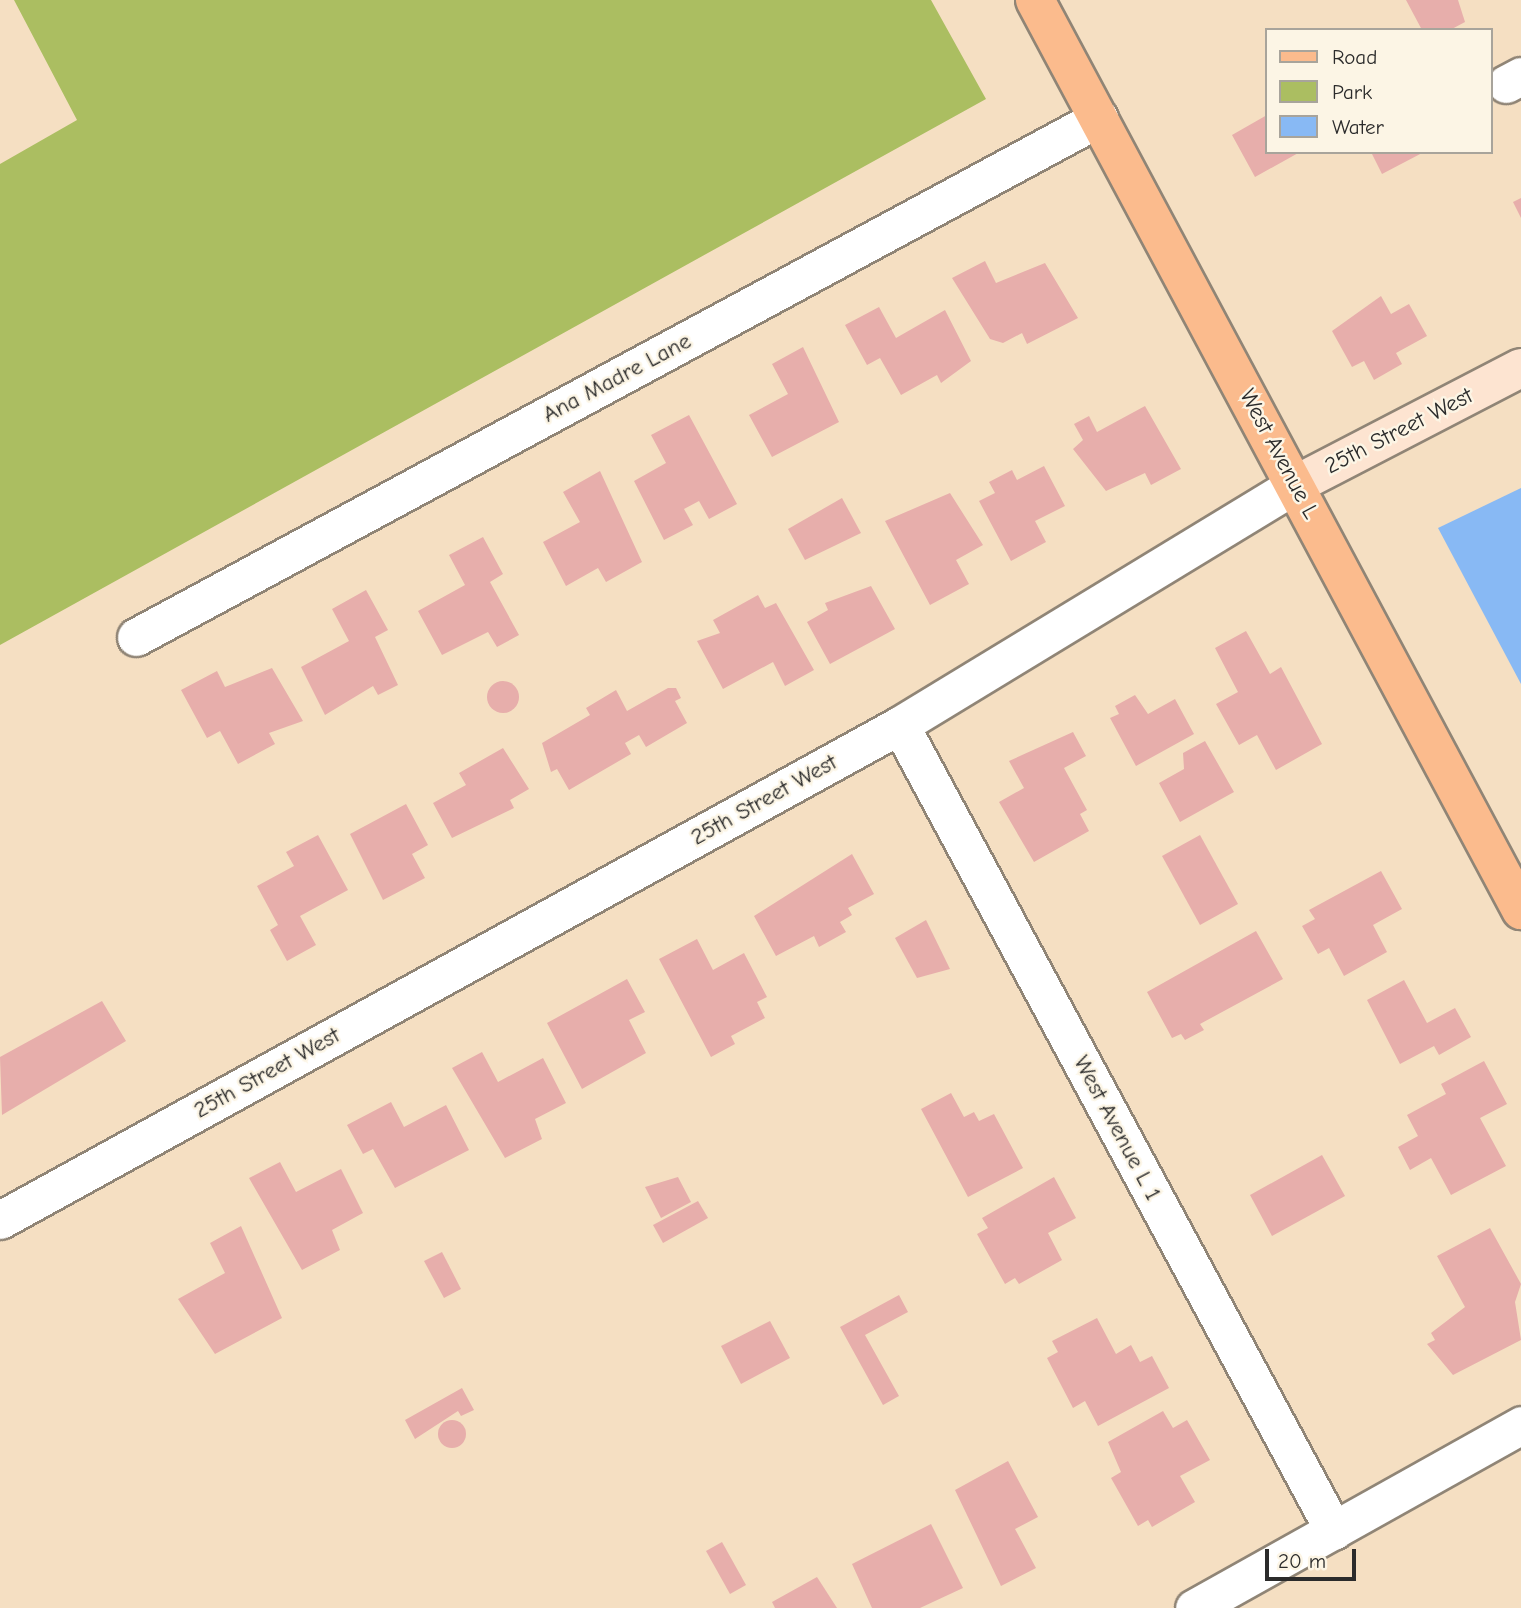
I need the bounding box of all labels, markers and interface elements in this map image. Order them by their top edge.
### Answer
legend [1266,28,1493,154]
text: Road [1332,45,1377,69]
text: Park [1332,80,1372,104]
text: Water [1332,115,1384,139]
street label: Ana Madre Lane [538,327,696,429]
street label: 25th Street West [1320,382,1478,480]
street label: West Avenue L [1233,384,1325,524]
street label: 25th Street West [686,749,842,851]
street label: 25th Street West [189,1022,345,1124]
street label: West Avenue L 1 [1067,1051,1167,1205]
scale bar [1269,1534,1360,1578]
text: 20 m [1278,1549,1326,1573]

